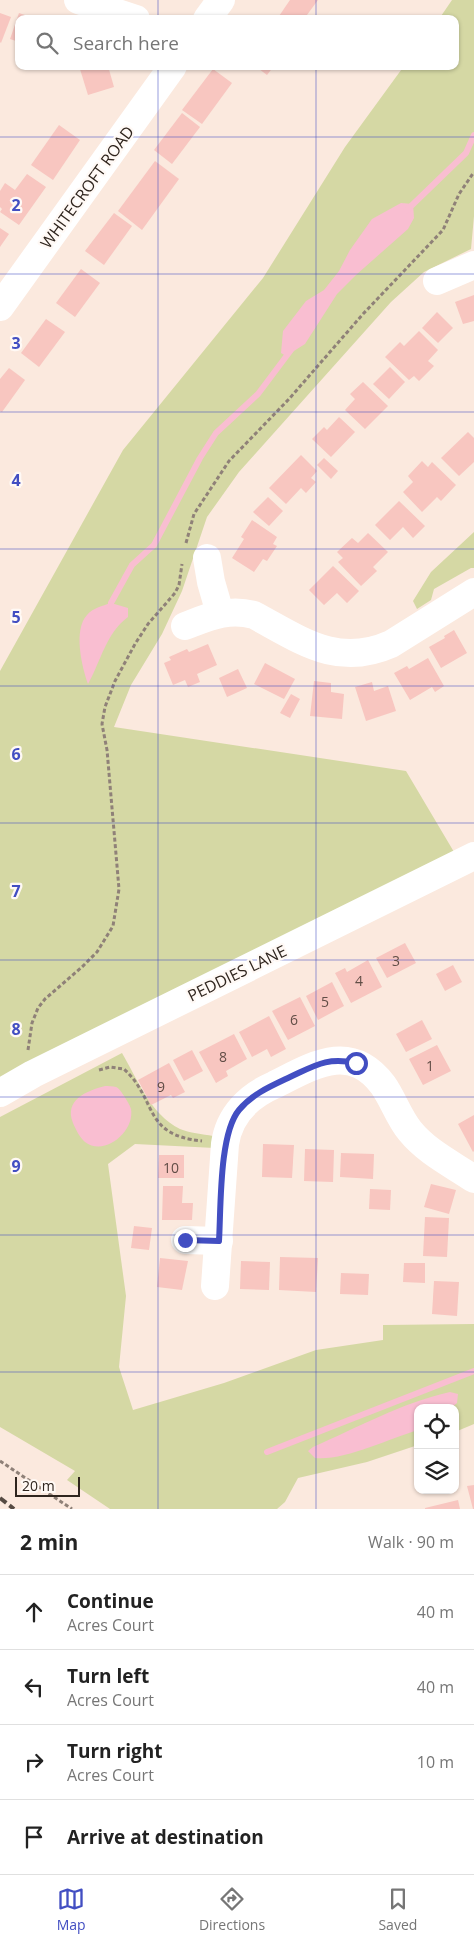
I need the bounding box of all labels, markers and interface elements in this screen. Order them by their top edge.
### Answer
search box [15,15,459,70]
icon: search [33,29,61,57]
text: Search here [73,30,179,56]
street label: WHITECROFT ROAD [35,121,139,253]
text: 2 [11,194,21,216]
text: 3 [11,332,21,354]
text: 4 [11,469,21,491]
text: 5 [11,606,21,628]
text: 6 [11,743,21,765]
text: 7 [11,880,21,902]
street label: PEDDIES LANE [184,940,290,1006]
house number: 3 [392,951,400,970]
house number: 4 [355,971,363,990]
house number: 5 [321,992,329,1011]
house number: 6 [290,1010,298,1029]
text: 8 [11,1018,21,1040]
house number: 8 [219,1047,227,1066]
route start [345,1052,368,1075]
house number: 1 [426,1056,434,1075]
house number: 9 [157,1077,165,1096]
text: 9 [11,1155,21,1177]
house number: 10 [163,1158,179,1177]
route end [174,1229,197,1252]
map controls [414,1404,459,1494]
button: locate [414,1404,459,1449]
button: layers [414,1449,459,1494]
scale bar [15,1474,80,1497]
text: 20 m [22,1476,55,1495]
text: 2 min [20,1528,78,1556]
text: Walk · 90 m [368,1531,454,1553]
text: Continue [67,1588,154,1614]
icon: ahead [20,1598,48,1626]
text: 40 m [417,1601,454,1623]
text: Acres Court [67,1614,154,1636]
text: Turn left [67,1663,149,1689]
icon: left [20,1673,48,1701]
text: 40 m [417,1676,454,1698]
text: Acres Court [67,1689,154,1711]
text: Turn right [67,1738,162,1764]
icon: right [20,1748,48,1776]
text: 10 m [417,1751,454,1773]
text: Acres Court [67,1764,154,1786]
icon: arrive [20,1823,48,1851]
text: Arrive at destination [67,1824,264,1850]
tab: Map [57,1885,86,1934]
tab: Directions [199,1885,265,1934]
tab: Saved [378,1885,417,1934]

